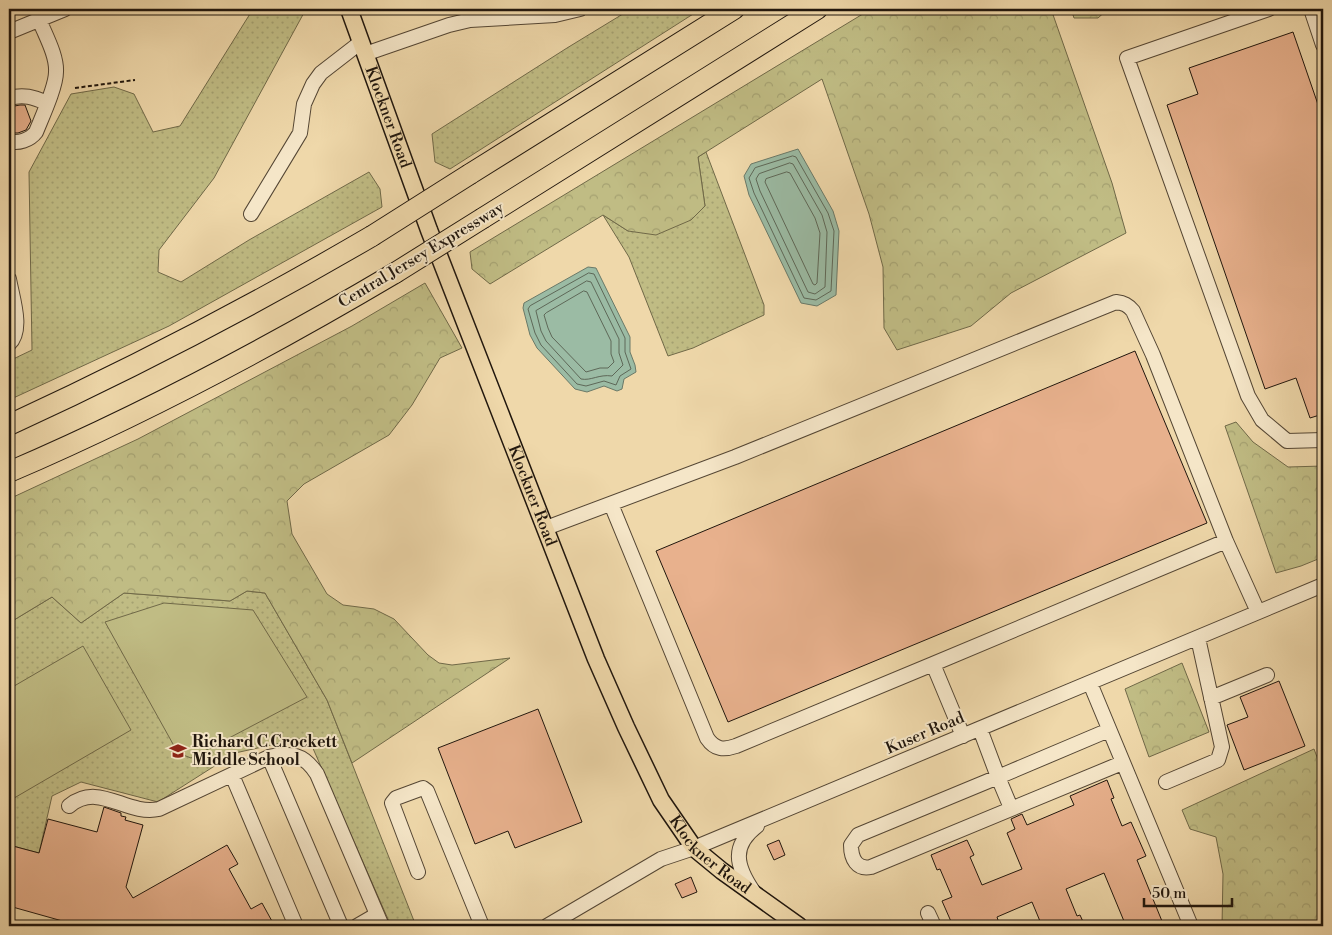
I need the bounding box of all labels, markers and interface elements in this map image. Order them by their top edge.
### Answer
street label: Klockner Road [361,63,416,171]
street label: Central Jersey Expressway [335,197,508,312]
street label: Klockner Road [504,442,561,549]
street label: Kuser Road [883,707,967,759]
place label: Richard C Crockett Middle School [192,732,337,770]
school or university icon: Richard C Crockett Middle School [168,741,188,761]
street label: Klockner Road [665,812,755,898]
scale bar [1144,875,1232,907]
text: 50 m [1152,884,1186,903]

